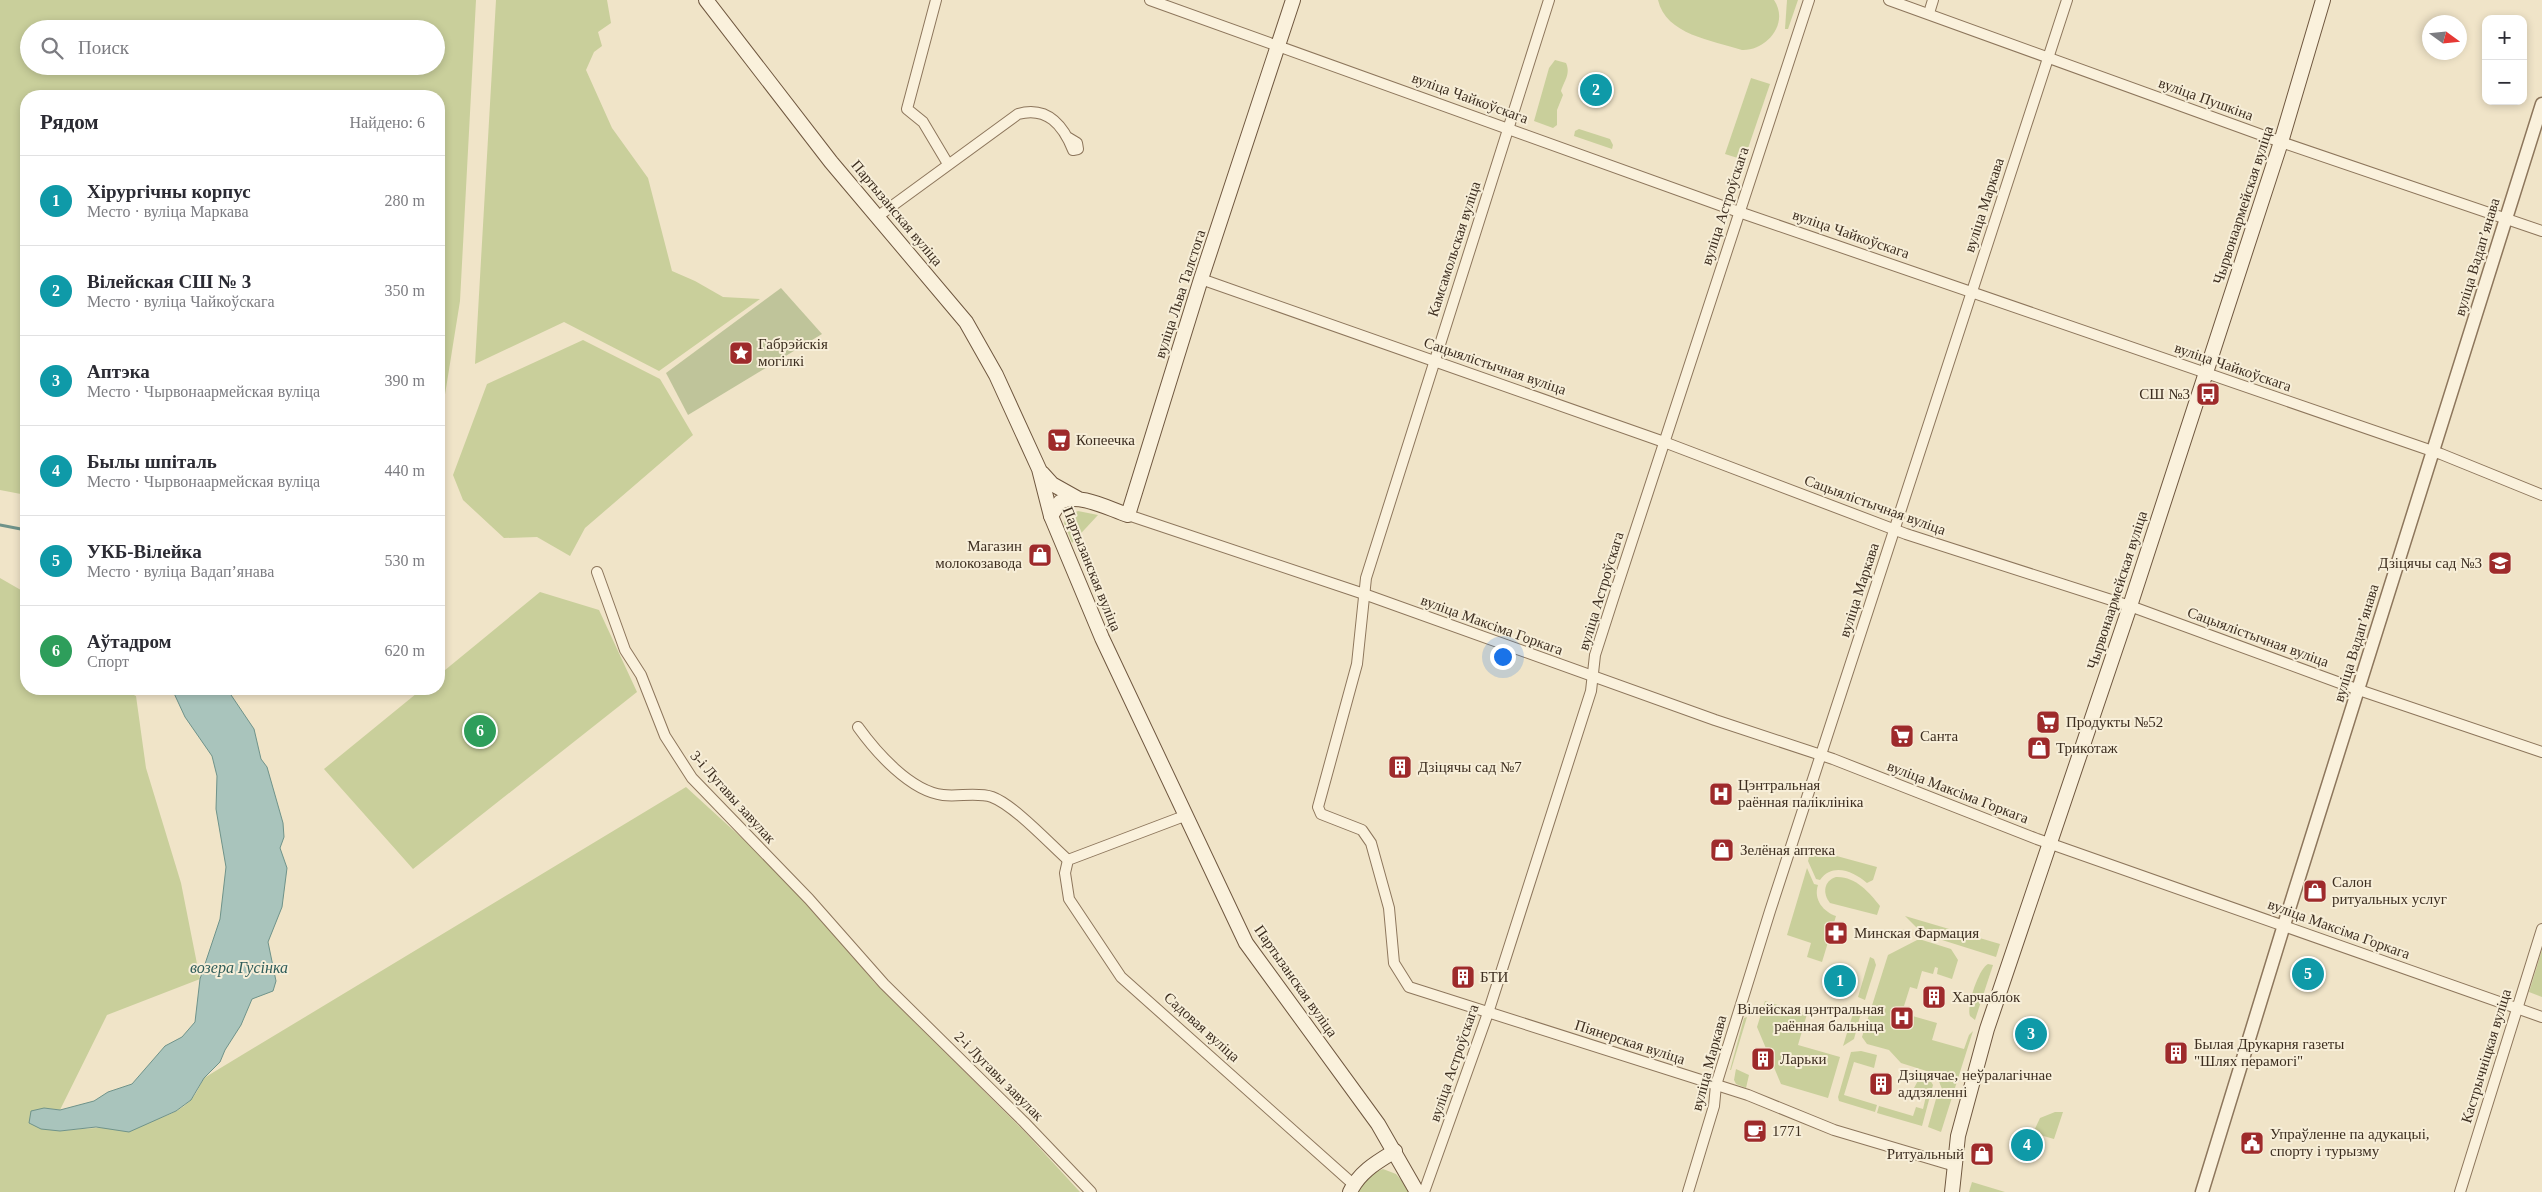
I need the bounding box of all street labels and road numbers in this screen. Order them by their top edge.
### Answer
street label: вуліца Чайкоўскага [1410,70,1531,127]
street label: вуліца Пушкіна [2156,74,2256,124]
street label: Чырвонаармейская вуліца [2210,124,2276,286]
street label: вуліца Астроўскага [1698,145,1752,267]
street label: вуліца Маркава [1961,155,2007,254]
street label: Партызанская вуліца [848,157,946,269]
street label: Камсамольская вуліца [1425,179,1484,319]
street label: вуліца Вадапʼянава [2451,196,2503,318]
street label: вуліца Чайкоўскага [1790,206,1912,262]
street label: вуліца Льва Талстога [1152,227,1208,360]
street label: Сацыялістычная вуліца [1422,334,1568,398]
street label: вуліца Чайкоўскага [2172,339,2294,395]
street label: Сацыялістычная вуліца [1802,472,1948,538]
street label: Партызанская вуліца [1060,504,1124,634]
street label: Чырвонаармейская вуліца [2084,509,2150,671]
street label: вуліца Астроўскага [1575,530,1627,652]
street label: вуліца Маркава [1836,540,1882,639]
street label: вуліца Вадапʼянава [2330,582,2382,704]
street label: вуліца Максіма Горкага [1419,592,1565,658]
street label: Сацыялістычная вуліца [2185,604,2331,670]
street label: 3-і Лугавы завулак [687,747,779,847]
street label: вуліца Максіма Горкага [1885,758,2031,826]
street label: вуліца Максіма Горкага [2266,896,2412,962]
street label: Партызанская вуліца [1251,922,1341,1040]
street label: Кастрычніцкая вуліца [2458,987,2514,1125]
street label: Садовая вуліца [1161,989,1243,1065]
street label: вуліца Астроўскага [1426,1002,1482,1124]
street label: вуліца Маркава [1689,1013,1730,1113]
street label: Піянерская вуліца [1573,1017,1687,1067]
street label: 2-і Лугавы завулак [951,1028,1047,1124]

